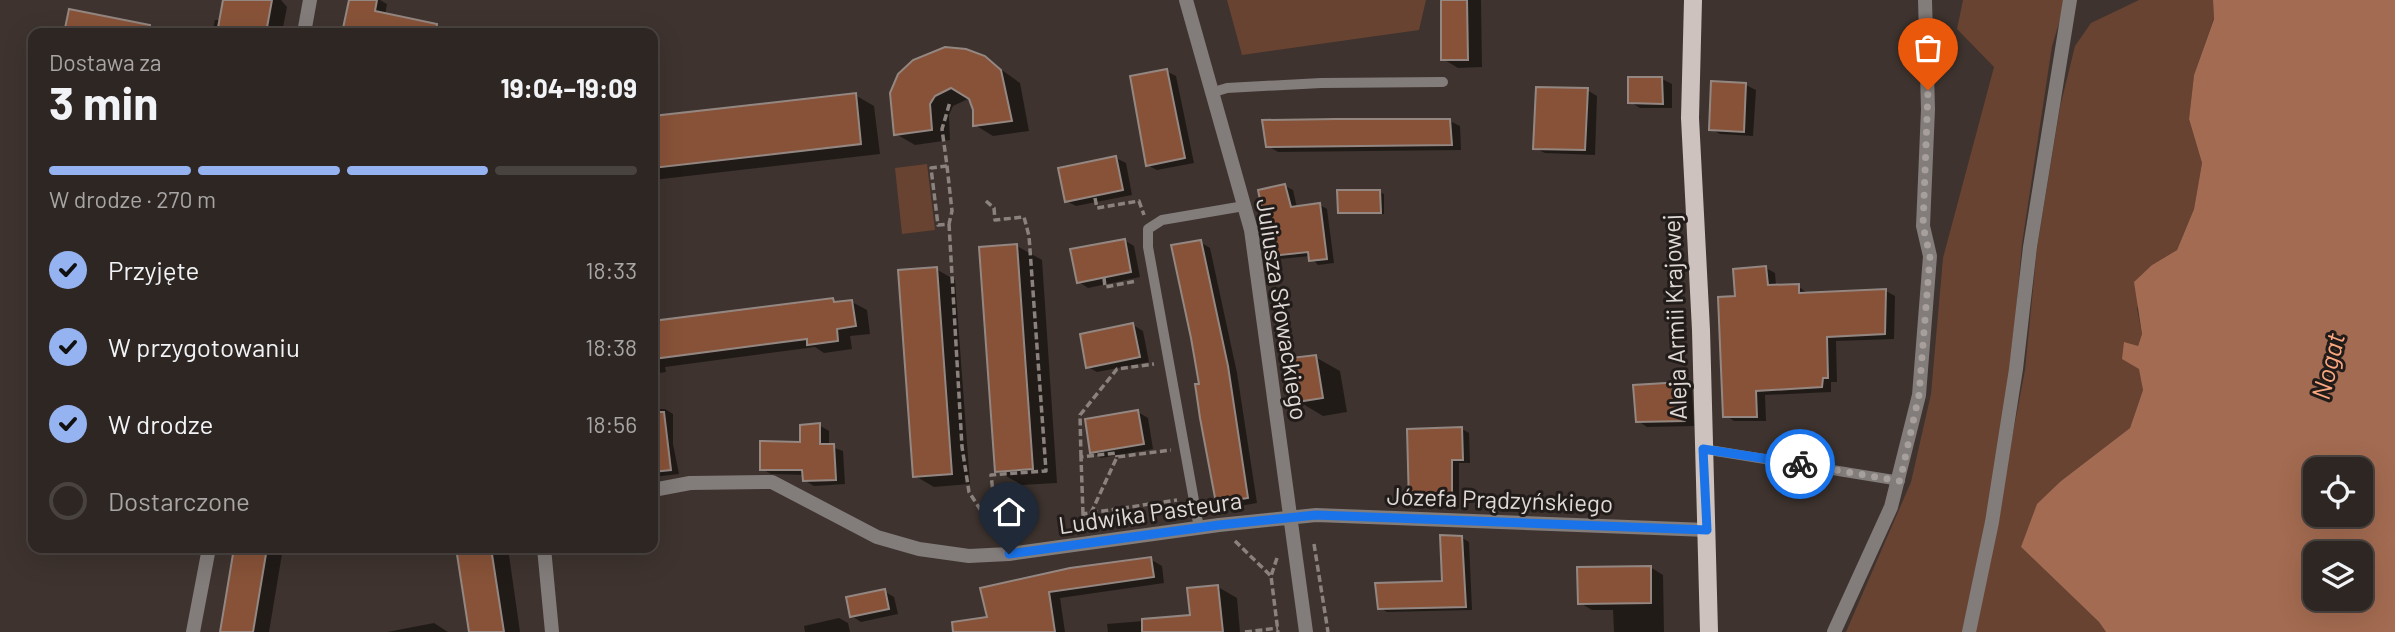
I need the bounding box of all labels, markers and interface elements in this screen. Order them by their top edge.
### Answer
pin [1898,18,1958,90]
icon: bag [1909,29,1947,67]
text: Dostawa za [49,48,161,76]
text: 19:04–19:09 [500,72,637,103]
text: 3 min [49,74,158,129]
text: W drodze · 270 m [49,185,216,213]
street label: Juliusza Słowackiego [1251,196,1315,422]
street label: Aleja Armii Krajowej [1656,214,1692,420]
icon: check [49,251,87,289]
text: Przyjęte [108,254,199,285]
text: 18:33 [585,256,637,284]
icon: check [49,328,87,366]
water label: Nogat [2304,330,2350,402]
text: W przygotowaniu [108,331,300,362]
text: 18:38 [585,333,637,361]
icon: check [49,405,87,443]
text: W drodze [108,408,213,439]
text: 18:56 [586,410,637,438]
courier [1765,429,1835,499]
icon: bike [1781,445,1819,483]
map controls [2303,457,2373,611]
button: locate [2303,457,2373,527]
street label: Józefa Prądzyńskiego [1386,481,1614,517]
pin [979,482,1039,554]
text: Dostarczone [108,485,250,516]
street label: Ludwika Pasteura [1056,485,1244,539]
icon: home [990,493,1028,531]
button: layers [2303,541,2373,611]

